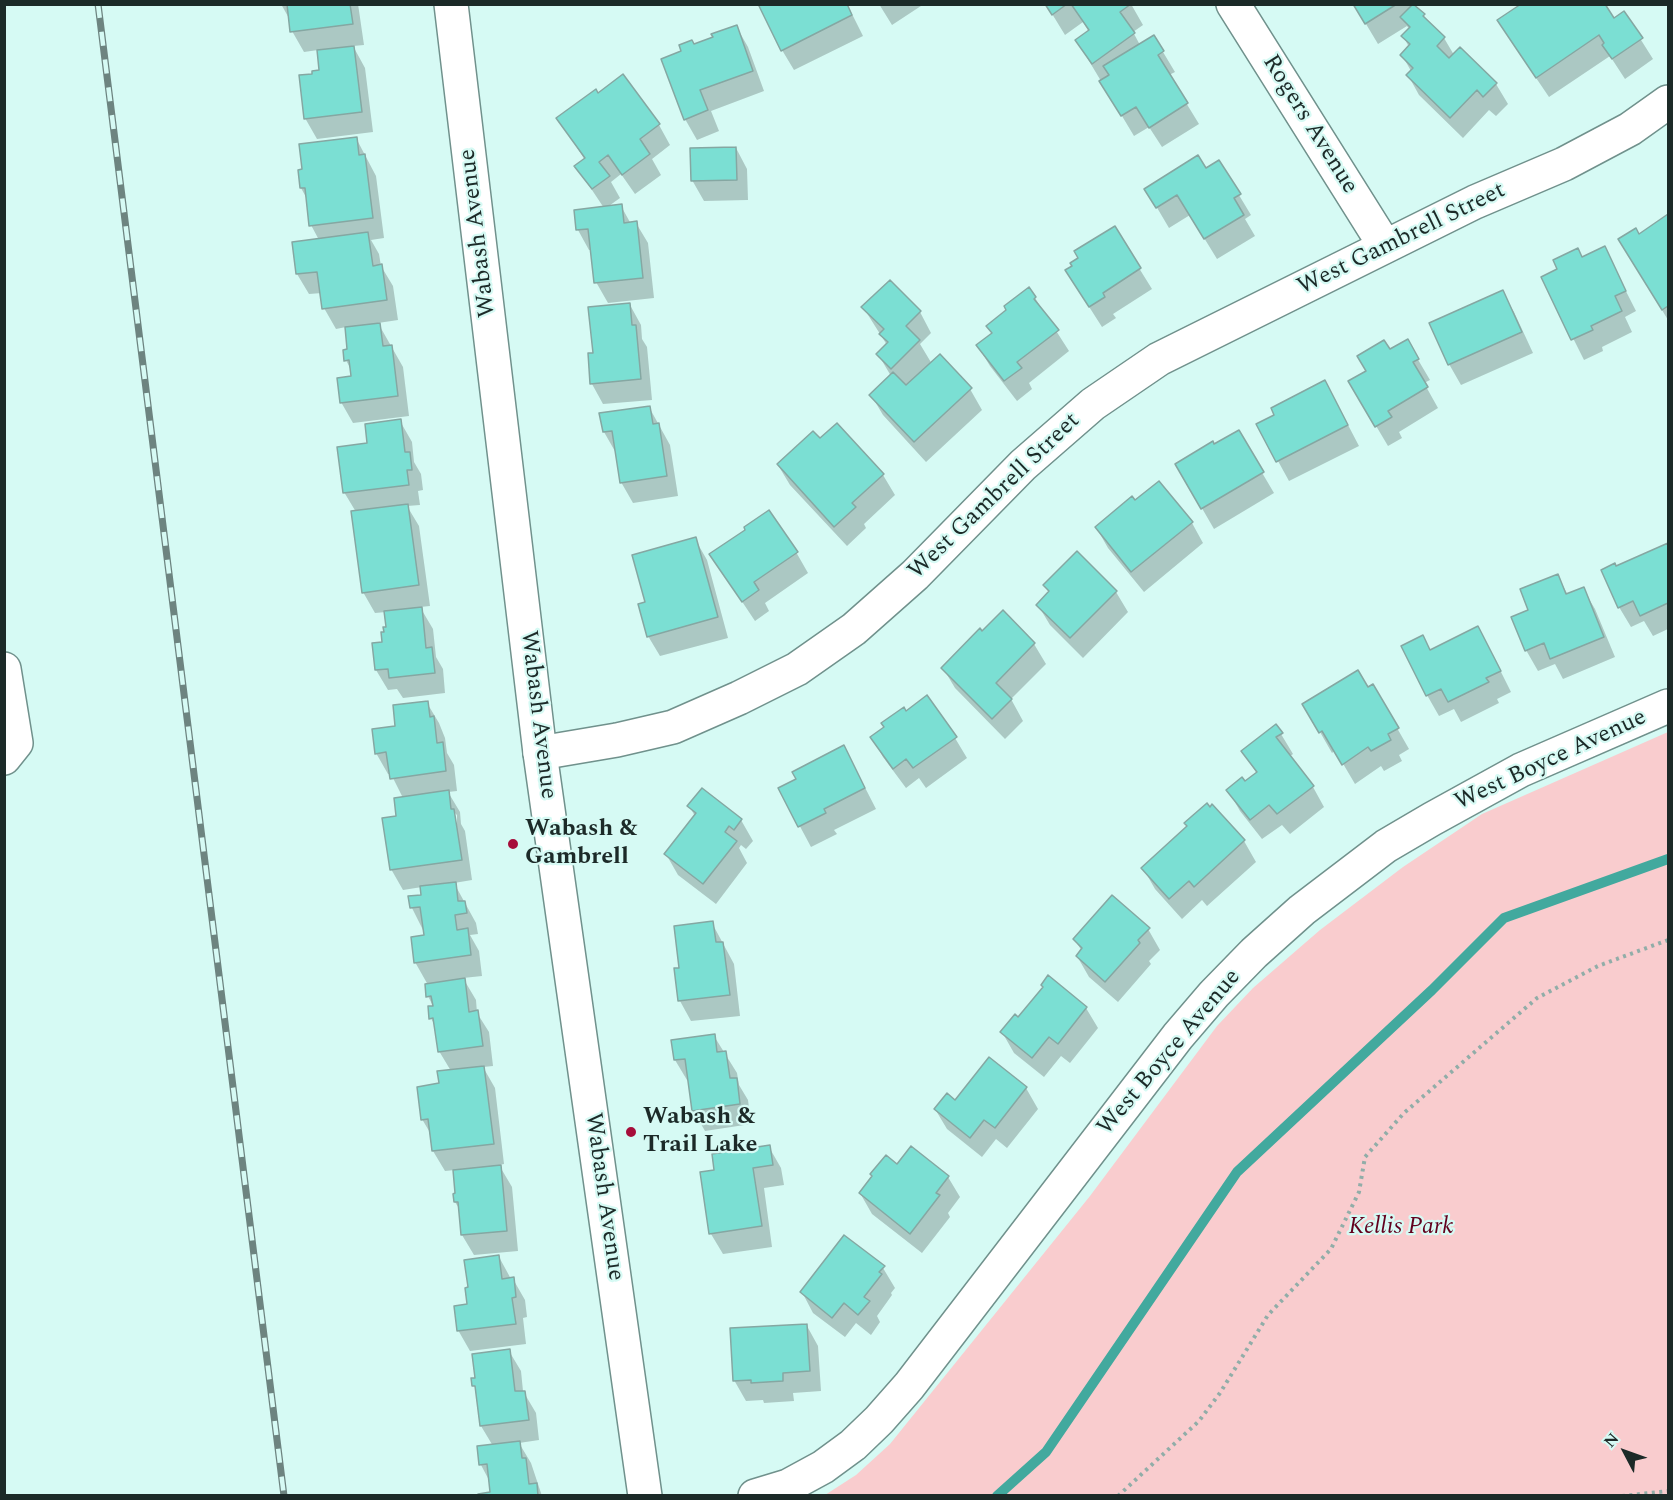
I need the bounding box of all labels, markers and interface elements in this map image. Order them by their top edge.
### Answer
street label: Rogers Avenue [1255,50,1363,200]
street label: Wabash Avenue [454,147,504,319]
street label: West Gambrell Street [1293,177,1511,303]
street label: West Gambrell Street [903,408,1087,586]
street label: Wabash Avenue [512,629,562,801]
street label: West Boyce Avenue [1451,704,1651,818]
place label: Wabash & Gambrell [525,816,638,872]
marker: Wabash & Gambrell [506,837,520,851]
street label: West Boyce Avenue [1092,964,1248,1142]
place label: Wabash & Trail Lake [643,1104,758,1160]
street label: Wabash Avenue [577,1111,629,1283]
marker: Wabash & Trail Lake [624,1125,638,1139]
park label: Kellis Park [1349,1214,1453,1242]
north arrow [1595,1422,1655,1482]
text: N [1598,1427,1625,1453]

